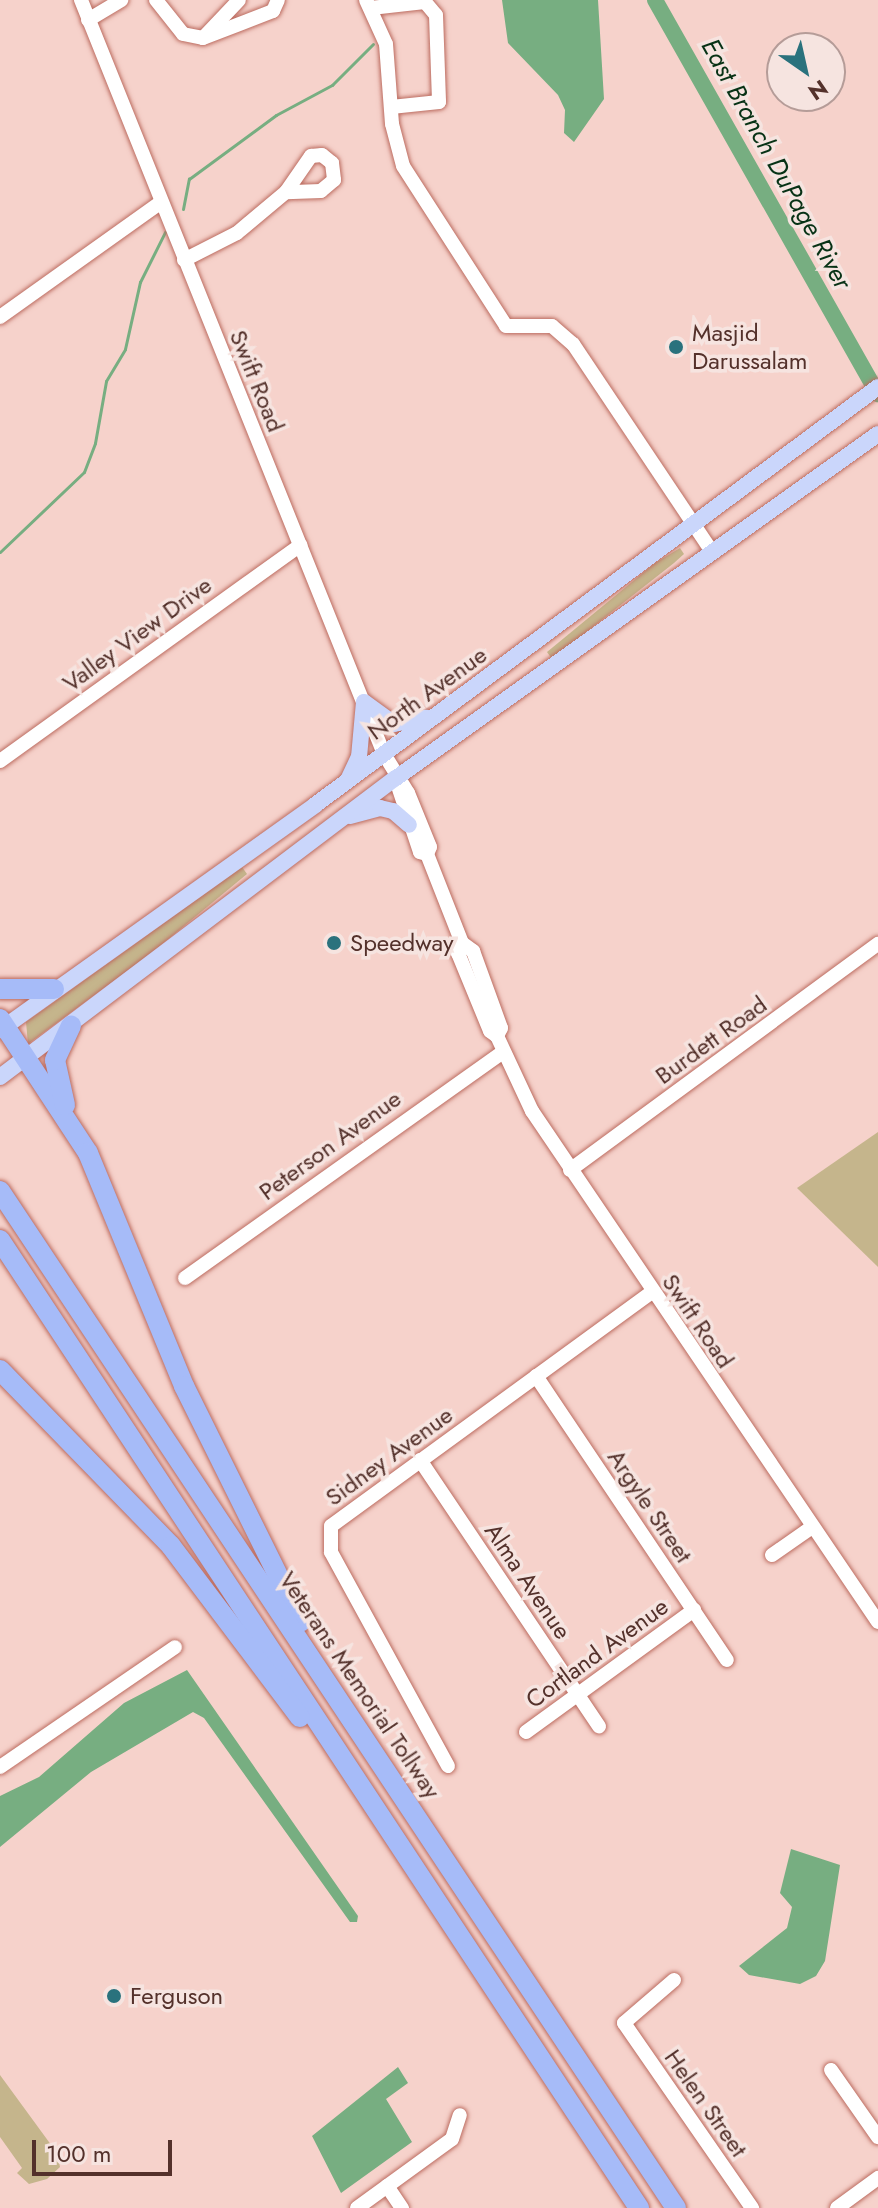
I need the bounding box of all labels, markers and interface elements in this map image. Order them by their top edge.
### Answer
north arrow [766,32,846,112]
water label: East Branch DuPage River [694,33,858,295]
text: N [802,72,834,108]
place label: Masjid Darussalam [692,319,807,375]
street label: Swift Road [224,326,290,436]
marker: Masjid Darussalam [667,338,685,356]
street label: Valley View Drive [57,570,217,698]
street label: North Avenue [362,640,492,746]
place label: Speedway [350,929,454,957]
marker: Speedway [325,934,343,952]
street label: Burdett Road [650,990,772,1090]
street label: Peterson Avenue [253,1084,407,1206]
street label: Swift Road [656,1268,740,1374]
street label: Sidney Avenue [320,1400,458,1512]
street label: Argyle Street [602,1444,698,1568]
street label: Alma Avenue [479,1518,577,1644]
street label: Veterans Memorial Tollway [273,1566,447,1804]
street label: Cortland Avenue [520,1592,674,1714]
place label: Ferguson [130,1982,223,2010]
marker: Ferguson [105,1987,123,2005]
street label: Helen Street [659,2044,753,2162]
scale bar [36,2124,176,2174]
text: 100 m [46,2136,112,2171]

